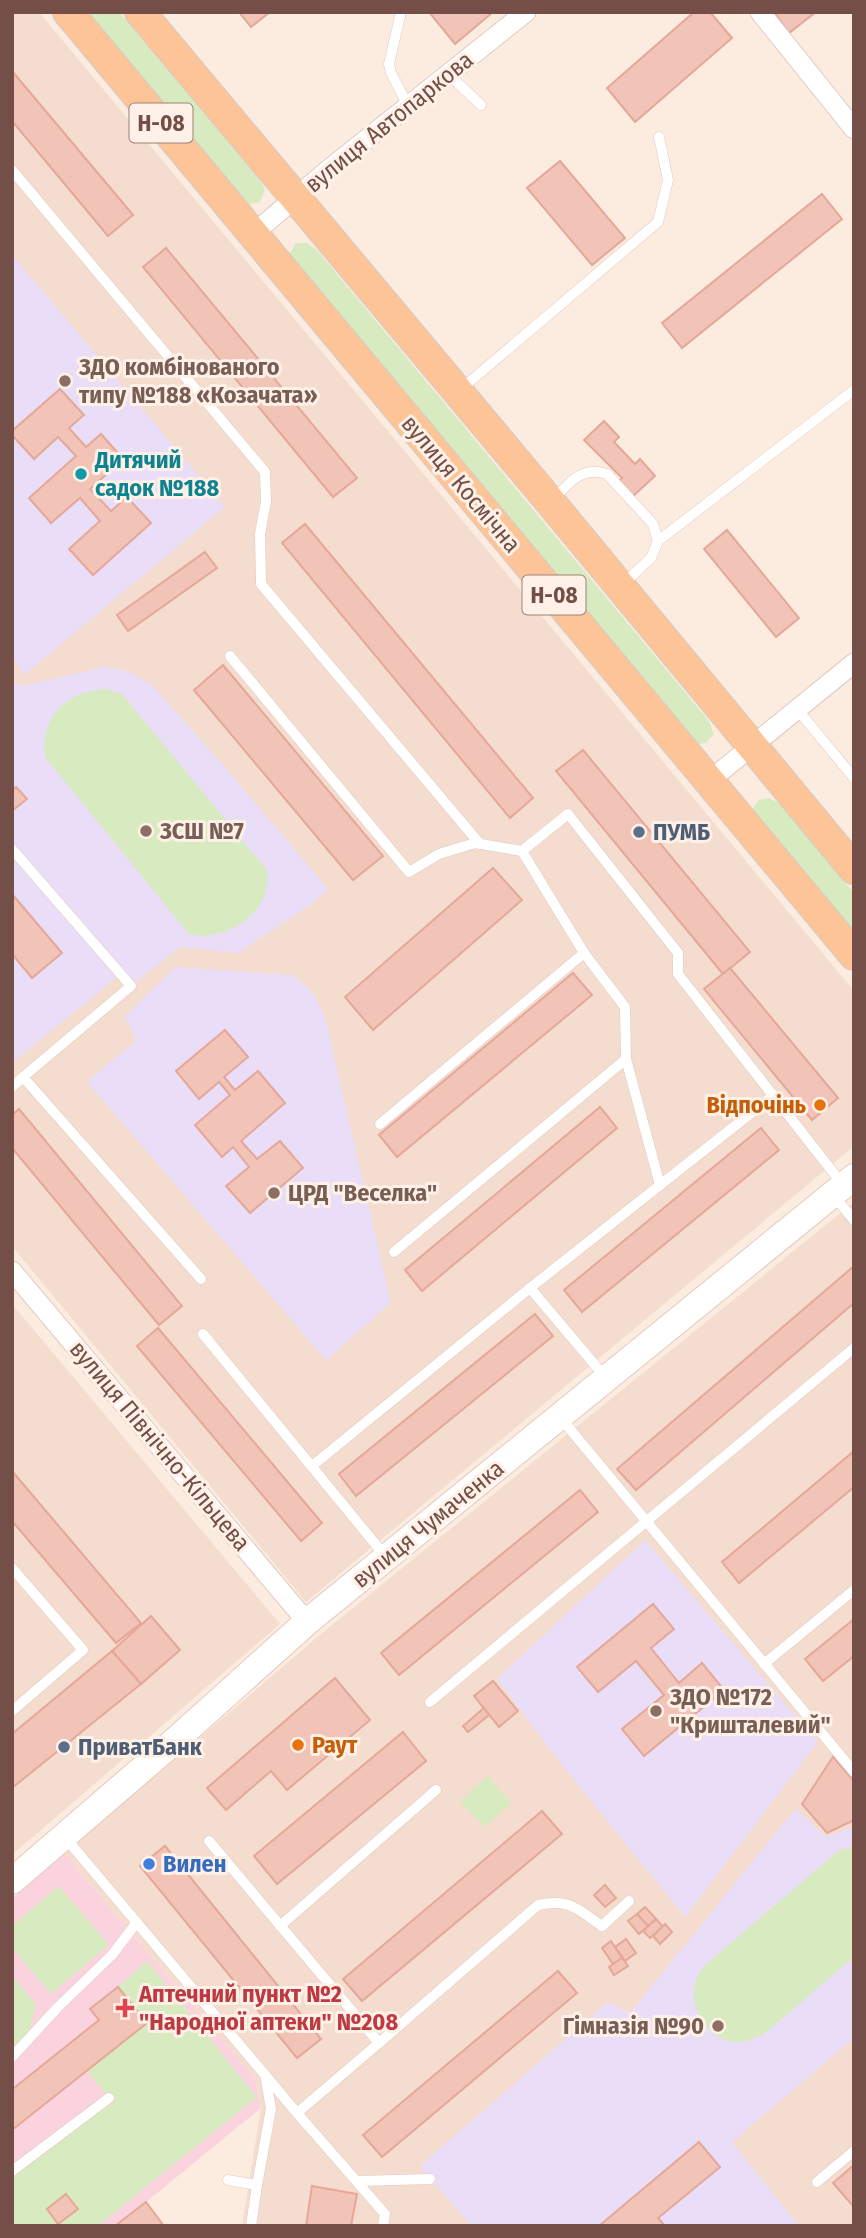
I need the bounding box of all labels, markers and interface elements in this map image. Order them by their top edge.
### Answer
street label: вулиця Автопаркова [299,46,479,198]
road number: Н-08 [130,104,192,142]
place label: ЗДО комбінованого типу №188 «Козачата» [78,353,318,409]
marker: ЗДО комбінованого типу №188 «Козачата» [57,373,73,389]
street label: вулиця Космічна [396,410,526,558]
place label: Дитячий садок №188 [94,446,219,502]
marker: Дитячий садок №188 [73,466,89,482]
road number: Н-08 [522,576,586,614]
place label: ЗСШ №7 [159,817,244,845]
place label: ПУМБ [653,818,710,846]
marker: ЗСШ №7 [138,823,154,839]
marker: ПУМБ [631,824,647,840]
place label: Відпочінь [706,1091,807,1119]
marker: Відпочінь [812,1097,828,1113]
place label: ЦРД "Веселка" [288,1179,437,1207]
marker: ЦРД "Веселка" [266,1185,282,1201]
street label: вулиця Північно-Кільцева [64,1335,256,1557]
street label: вулиця Чумаченка [347,1454,509,1594]
place label: ЗДО №172 "Кришталевий" [669,1683,831,1739]
marker: ЗДО №172 "Кришталевий" [648,1703,664,1719]
place label: Раут [312,1731,358,1759]
place label: ПриватБанк [78,1733,203,1761]
marker: Раут [290,1737,306,1753]
marker: ПриватБанк [56,1739,72,1755]
place label: Вилен [163,1850,227,1878]
marker: Вилен [141,1856,157,1872]
place label: Аптечний пункт №2 "Народної аптеки" №208 [138,1980,398,2036]
marker: Аптечний пункт №2 "Народної аптеки" №208 [117,2000,133,2016]
place label: Гімназія №90 [563,2012,704,2040]
marker: Гімназія №90 [710,2018,726,2034]

